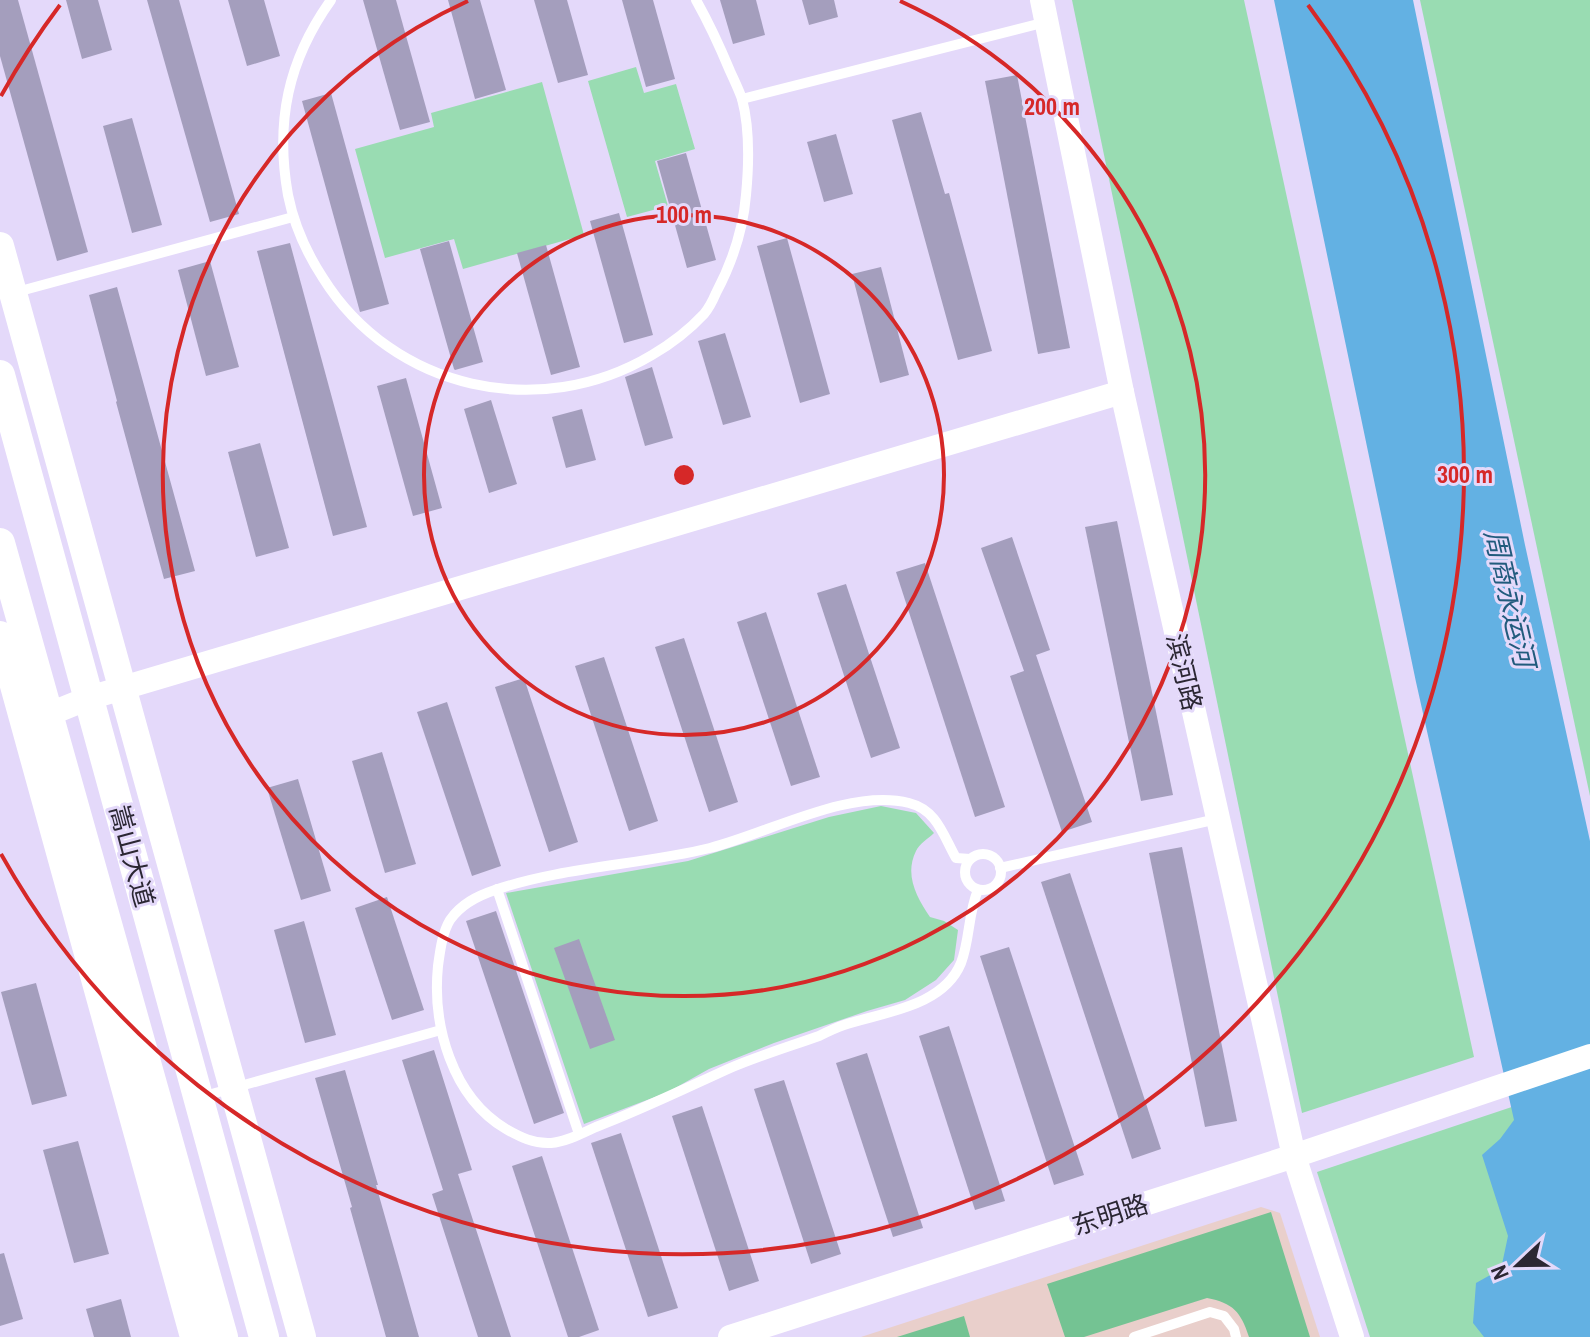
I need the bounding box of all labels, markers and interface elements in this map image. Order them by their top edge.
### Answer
text: 200 m [1024,90,1080,122]
text: 100 m [656,198,712,230]
text: 300 m [1437,458,1493,490]
centre of rings [670,461,698,489]
water label: 周商永运河 [1476,526,1545,675]
street label: 滨河路 [1159,630,1210,714]
street label: 嵩山大道 [102,801,163,911]
street label: 东明路 [1067,1186,1152,1243]
north arrow [1478,1225,1558,1305]
text: N [1483,1261,1516,1284]

